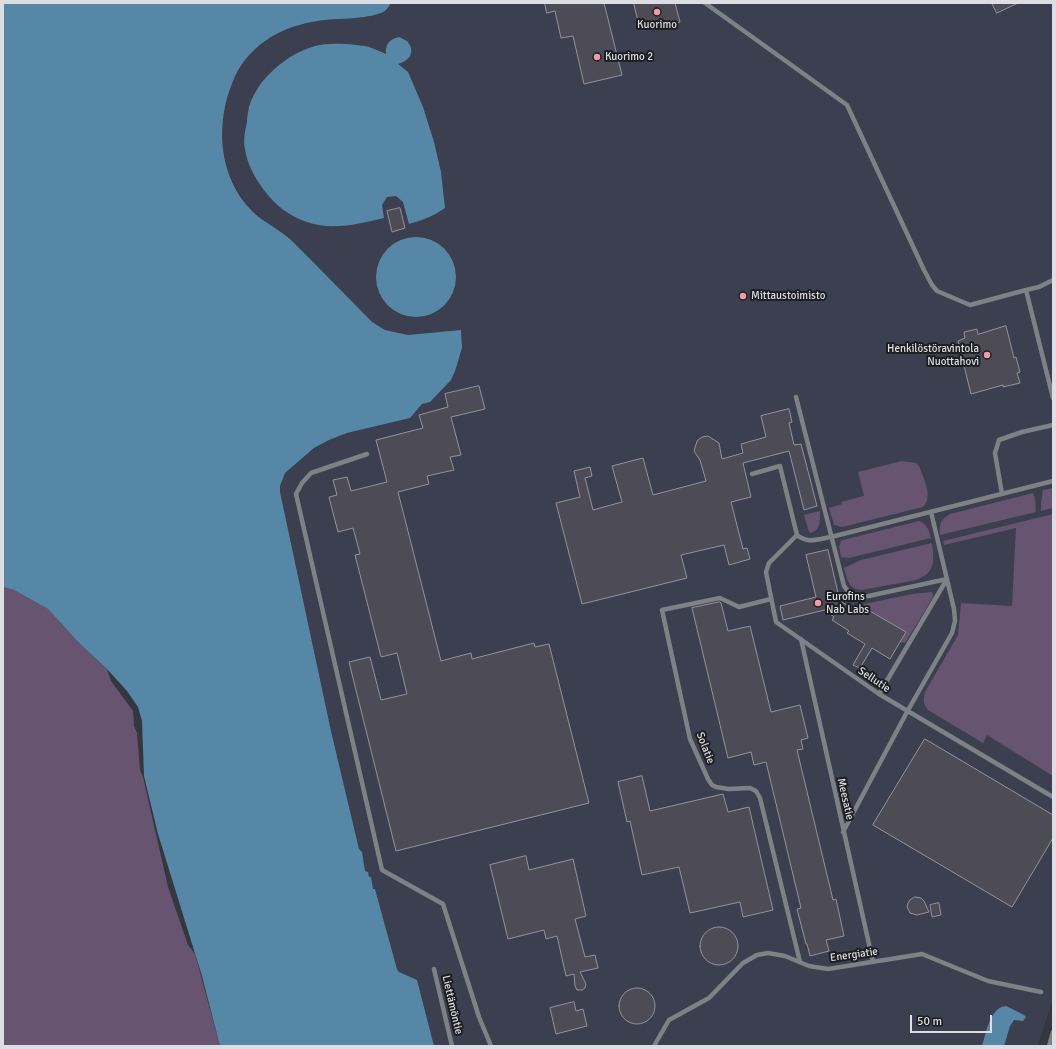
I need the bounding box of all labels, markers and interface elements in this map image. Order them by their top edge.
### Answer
marker: Kuorimo [652,7,662,17]
place label: Kuorimo [637,18,677,32]
place label: Kuorimo 2 [605,50,653,64]
marker: Kuorimo 2 [592,52,602,62]
place label: Mittaustoimisto [751,289,825,303]
marker: Mittaustoimisto [738,291,748,301]
place label: Henkilöstöravintola Nuottahovi [887,342,979,368]
marker: Henkilöstöravintola Nuottahovi [982,350,992,360]
place label: Eurofins Nab Labs [826,590,869,616]
marker: Eurofins Nab Labs [813,598,823,608]
street label: Sellutie [855,664,893,696]
street label: Solatie [693,730,717,766]
street label: Meesatie [834,777,856,821]
street label: Energiatie [829,945,879,965]
street label: Liettämöntie [439,974,465,1036]
scale bar [912,1007,994,1033]
text: 50 m [917,1014,942,1029]

